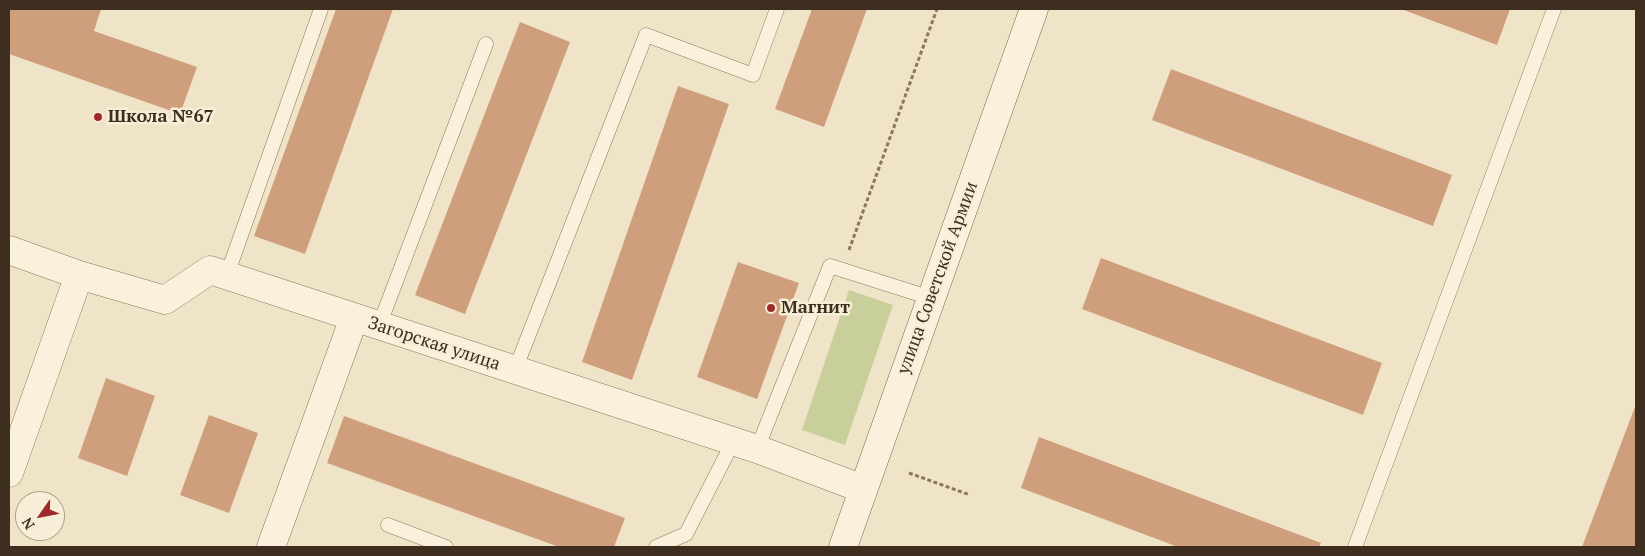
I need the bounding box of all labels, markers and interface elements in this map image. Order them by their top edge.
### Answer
place label: Школа №67 [108,106,214,128]
marker: Школа №67 [92,111,104,123]
street label: улица Советской Армии [893,179,983,377]
place label: Магнит [781,297,850,319]
marker: Магнит [765,302,777,314]
street label: Загорская улица [365,312,503,376]
north arrow [15,491,65,541]
text: N [17,514,39,534]

